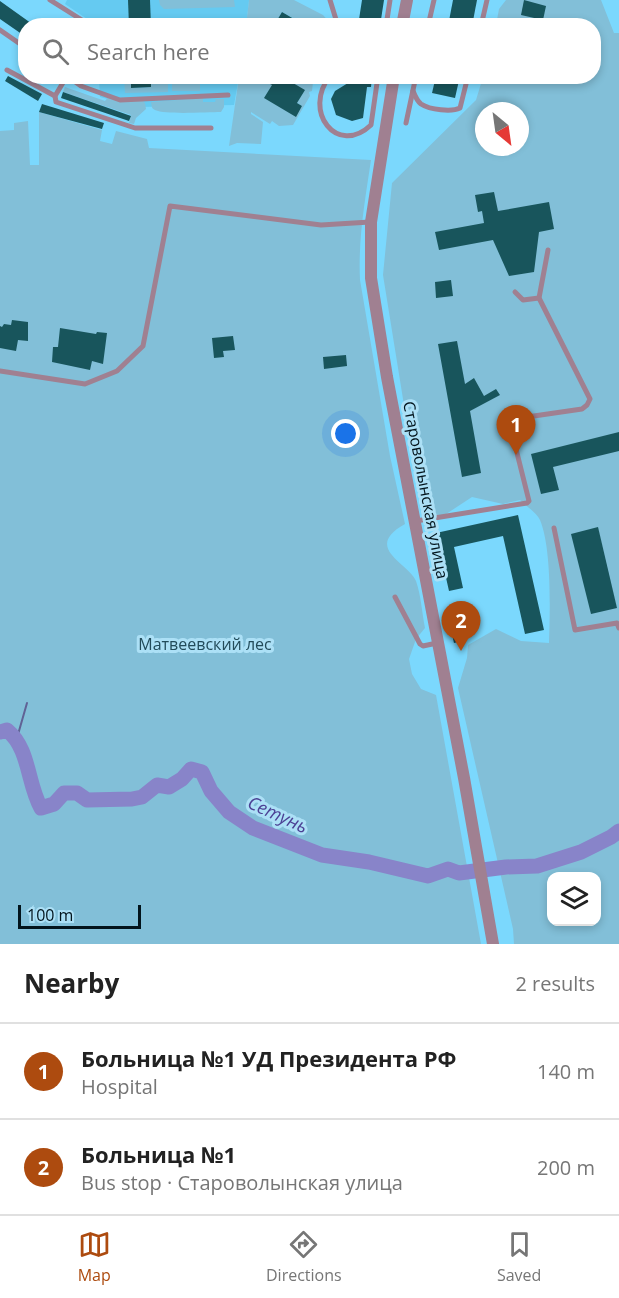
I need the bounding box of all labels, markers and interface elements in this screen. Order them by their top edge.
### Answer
search box [18,18,601,84]
icon: search [39,35,72,68]
text: Search here [87,36,210,66]
north arrow [475,102,529,156]
street label: Староволынская улица [398,399,454,581]
pin: 1 [496,406,536,455]
your location [331,419,360,448]
pin: 2 [442,602,480,651]
park label: Матвеевский лес [138,633,272,655]
water label: Сетунь [244,790,312,838]
map controls [547,872,601,926]
button: layers [547,872,601,926]
scale bar [18,902,141,930]
text: 100 m [27,904,73,926]
text: Nearby [24,965,119,1001]
text: 2 results [515,970,595,997]
text: Больница №1 УД Президента РФ [81,1043,456,1073]
text: 1 [38,1058,49,1085]
text: 140 m [537,1058,595,1085]
text: Hospital [81,1073,158,1100]
text: Больница №1 [81,1139,236,1169]
text: 2 [38,1154,49,1181]
text: 200 m [537,1154,595,1181]
text: Bus stop · Староволынская улица [81,1169,403,1196]
tab: Map [78,1228,111,1286]
tab: Directions [266,1228,342,1286]
tab: Saved [497,1228,541,1286]

